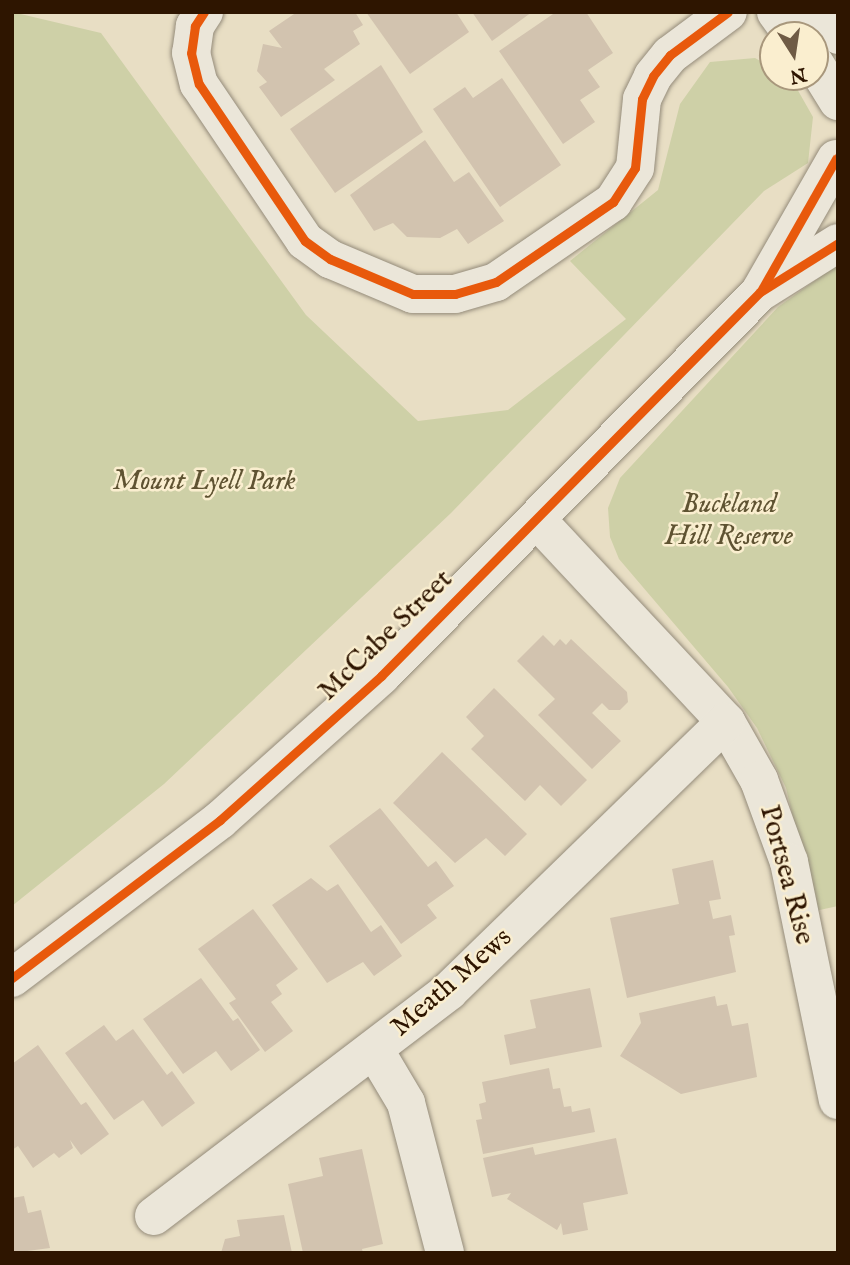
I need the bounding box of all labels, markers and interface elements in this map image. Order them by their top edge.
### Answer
north arrow [759,21,829,91]
text: N [787,61,808,88]
park label: Mount Lyell Park [112,465,296,499]
park label: Buckland Hill Reserve [665,488,793,554]
street label: McCabe Street [312,564,460,708]
street label: Portsea Rise [751,802,821,948]
street label: Meath Mews [385,921,519,1045]

